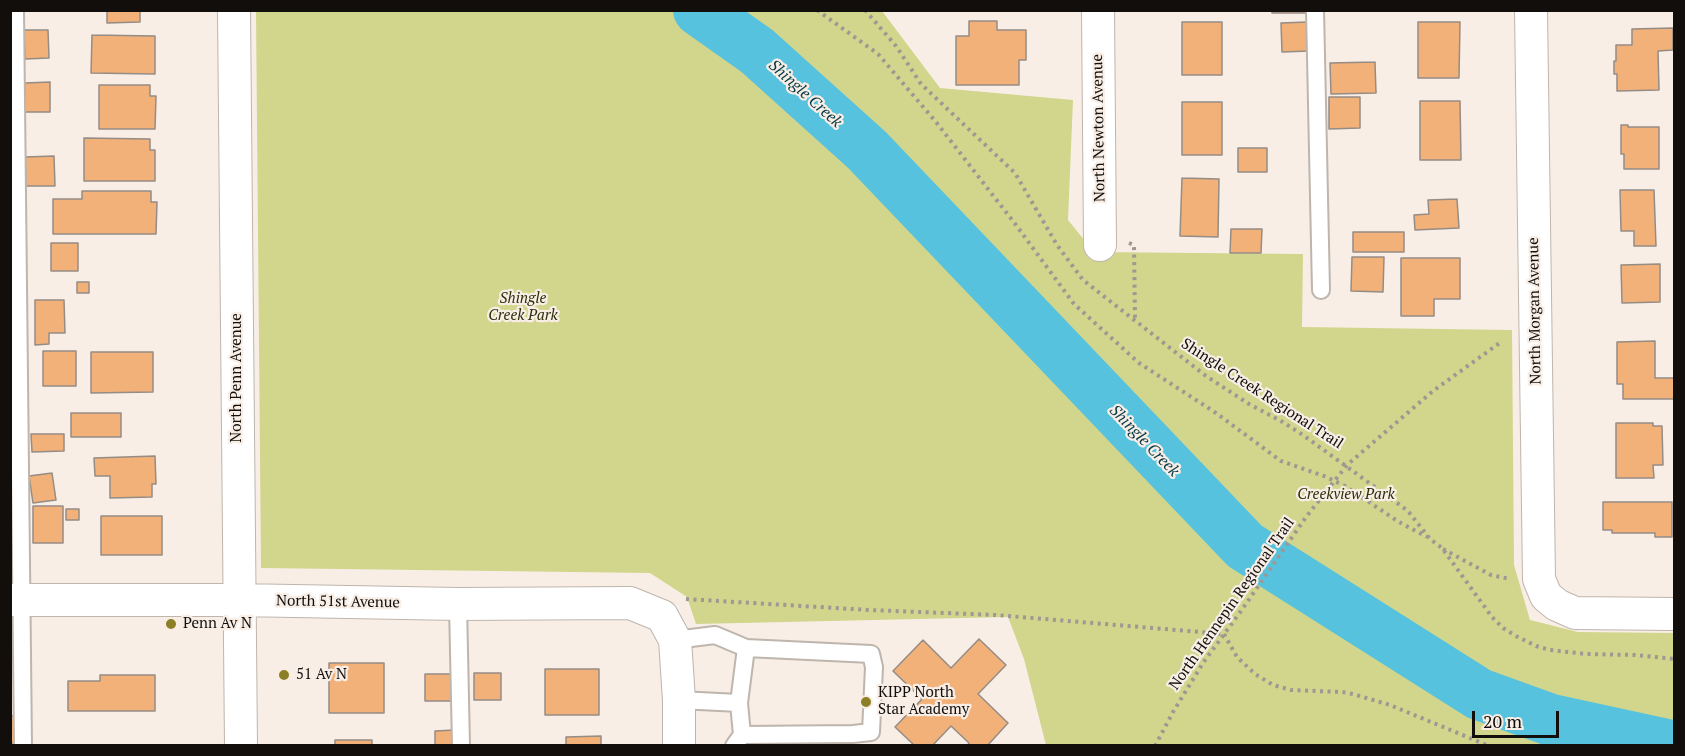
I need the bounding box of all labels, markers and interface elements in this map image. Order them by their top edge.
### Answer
street label: North Newton Avenue [1089,54,1109,202]
water label: Shingle Creek [764,56,846,132]
street label: North Morgan Avenue [1525,237,1545,385]
park label: Shingle Creek Park [488,290,558,325]
street label: North Penn Avenue [228,313,246,443]
street label: Shingle Creek Regional Trail [1178,335,1346,453]
water label: Shingle Creek [1105,401,1183,481]
park label: Creekview Park [1297,486,1395,504]
street label: North Hennepin Regional Trail [1166,515,1298,693]
street label: North 51st Avenue [276,592,400,612]
place label: Penn Av N [183,615,252,633]
marker: Penn Av N [164,617,178,631]
place label: 51 Av N [296,666,347,684]
marker: 51 Av N [277,668,291,682]
place label: KIPP North Star Academy [878,684,969,719]
marker: KIPP North Star Academy [859,695,873,709]
scale bar [1475,699,1562,737]
text: 20 m [1483,709,1522,733]

